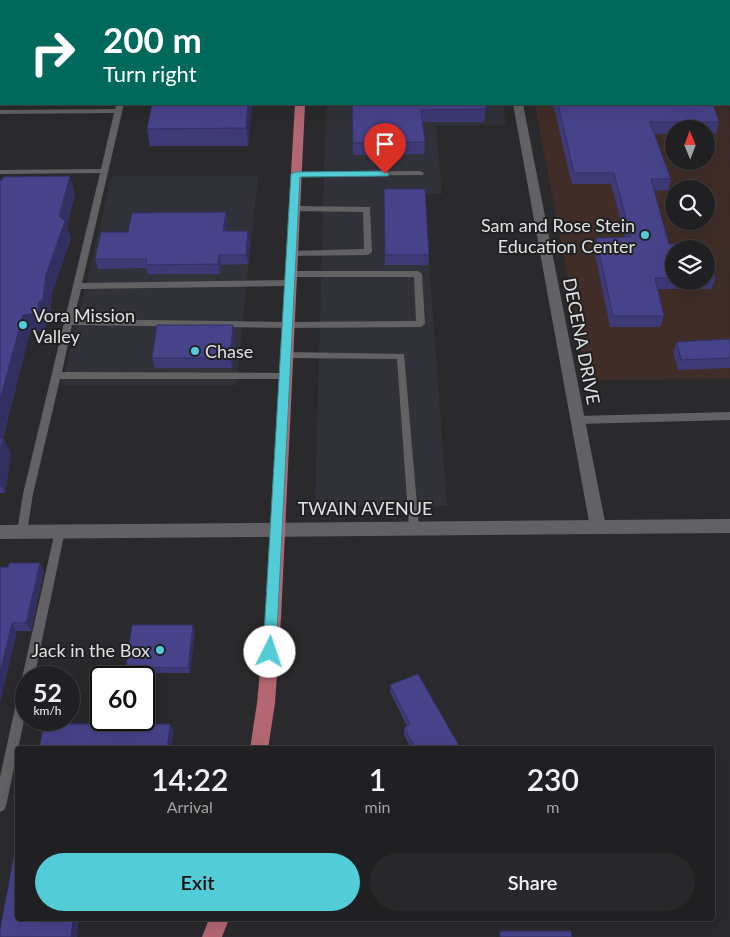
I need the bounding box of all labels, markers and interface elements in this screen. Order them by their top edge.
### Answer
text: 200 m [103,18,202,60]
icon: right [20,20,85,85]
text: Turn right [103,60,197,87]
north arrow [665,120,715,170]
map controls [665,120,715,290]
pin [364,123,406,174]
icon: arrive [371,130,399,158]
button: search [665,180,715,230]
place label: Sam and Rose Stein Education Center [481,214,635,257]
marker: Sam and Rose Stein Education Center [639,229,651,241]
button: layers [665,240,715,290]
street label: DECENA DRIVE [559,276,605,406]
place label: Vora Mission Valley [33,304,135,347]
marker: Vora Mission Valley [17,319,29,331]
place label: Chase [205,340,253,362]
marker: Chase [189,345,201,357]
street label: TWAIN AVENUE [298,497,432,519]
position arrow [243,625,295,677]
place label: Jack in the Box [32,639,150,661]
marker: Jack in the Box [154,644,166,656]
speed limit sign: 60 [90,666,155,731]
text: 52 [33,677,62,707]
text: km/h [33,703,62,718]
text: 14:22 [151,761,228,797]
text: 1 [369,761,386,797]
text: 230 [527,761,579,797]
text: Arrival [167,797,213,816]
text: min [365,797,390,816]
text: m [546,797,559,816]
button: Exit [35,853,360,911]
button: Share [370,853,695,911]

